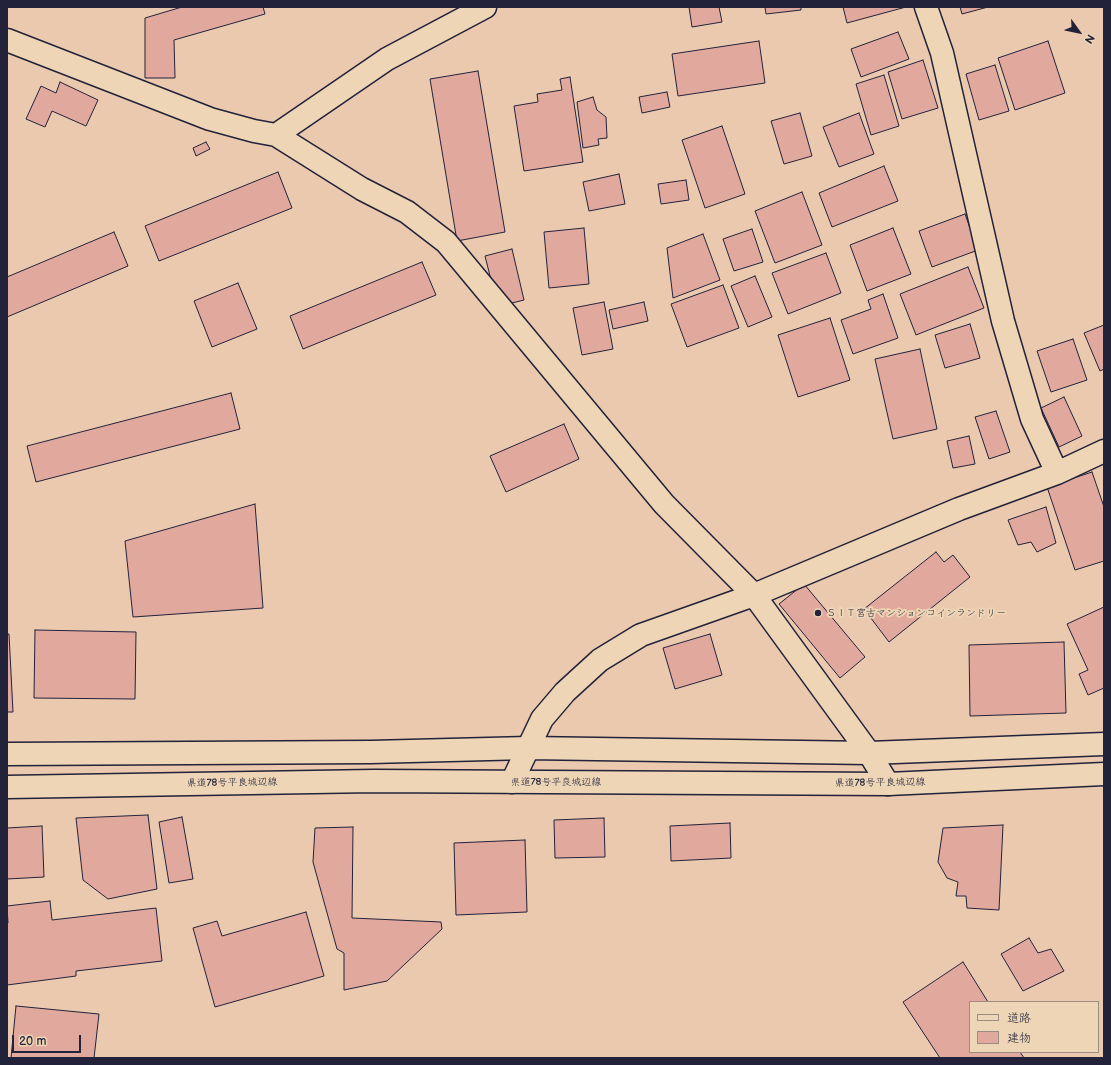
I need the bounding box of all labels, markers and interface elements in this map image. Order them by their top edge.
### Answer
north arrow [1059,12,1099,52]
text: N [1082,32,1097,46]
place label: ＳＩＴ宮古マンションコインランドリー [826,607,1006,619]
marker: ＳＩＴ宮古マンションコインランドリー [813,608,823,618]
street label: 県道78号平良城辺線 [187,776,277,790]
street label: 県道78号平良城辺線 [511,776,601,788]
street label: 県道78号平良城辺線 [835,776,925,790]
legend [969,1001,1099,1053]
text: 道路 [1007,1011,1031,1026]
scale bar [14,1027,83,1053]
text: 建物 [1007,1031,1031,1046]
text: 20 m [19,1034,46,1049]

